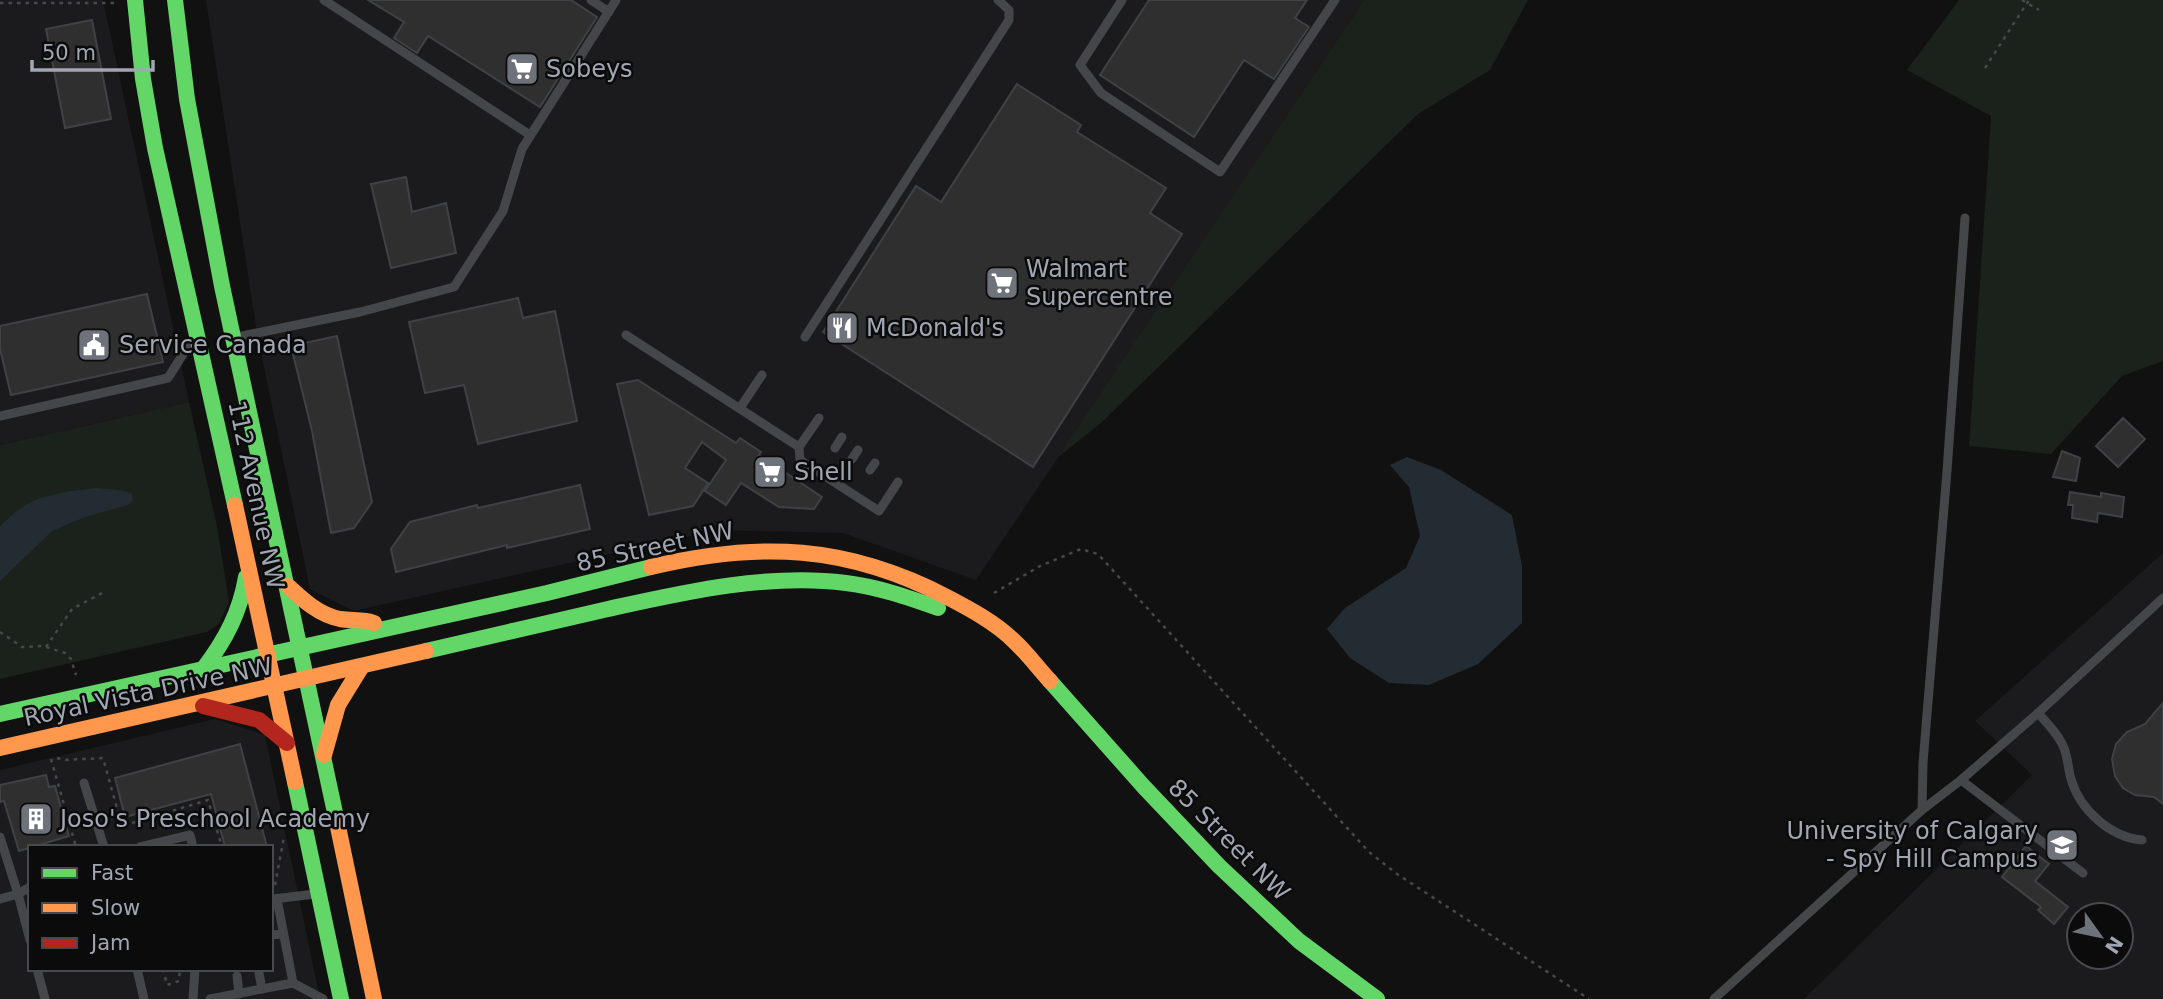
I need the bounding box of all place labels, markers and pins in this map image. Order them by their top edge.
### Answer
supermarket icon: Sobeys [503,50,541,88]
place label: Sobeys [546,55,633,83]
place label: Walmart Supercentre [1026,255,1172,311]
supermarket icon: Walmart Supercentre [983,264,1021,302]
restaurant icon: McDonald's [823,309,861,347]
place label: McDonald's [866,314,1004,342]
public building icon: Service Canada [75,326,113,364]
place label: Service Canada [119,331,307,359]
supermarket icon: Shell [751,453,789,491]
place label: Shell [794,458,853,486]
building icon: Joso's Preschool Academy [17,800,55,838]
place label: Joso's Preschool Academy [58,805,370,833]
place label: University of Calgary - Spy Hill Campus [1786,817,2038,873]
school or university icon: University of Calgary - Spy Hill Campus [2043,826,2081,864]

